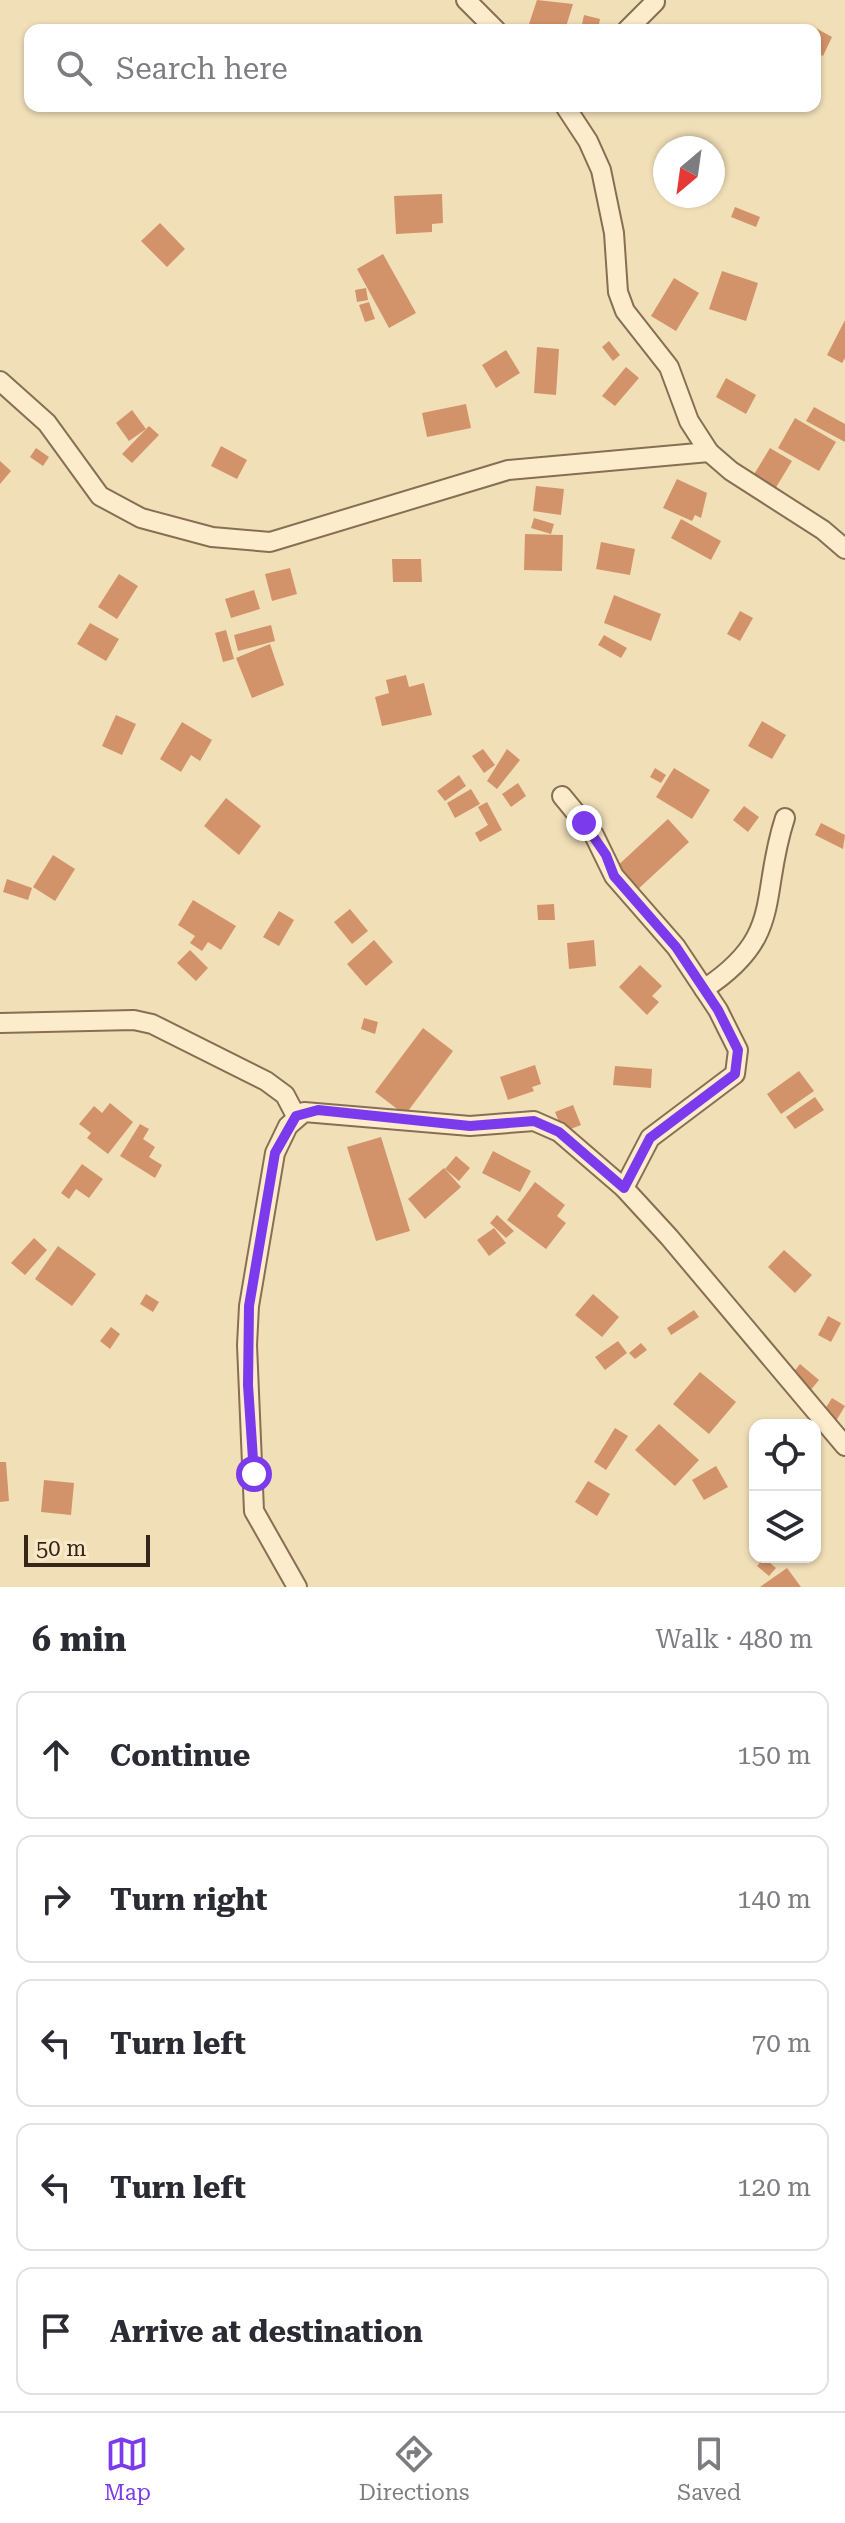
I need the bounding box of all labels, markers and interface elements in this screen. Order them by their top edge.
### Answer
search box [24,24,821,112]
icon: search [52,46,96,90]
text: Search here [116,51,288,86]
north arrow [653,136,725,208]
route end [566,805,602,841]
map controls [749,1419,821,1563]
button: locate [749,1419,821,1491]
route start [236,1456,272,1492]
button: layers [749,1491,821,1563]
scale bar [24,1531,150,1567]
text: 50 m [36,1536,86,1561]
text: 6 min [32,1619,127,1659]
text: Walk · 480 m [655,1624,813,1654]
icon: ahead [34,1733,78,1777]
text: Continue [110,1738,250,1773]
text: 150 m [737,1740,811,1770]
icon: right [34,1877,78,1921]
text: Turn right [110,1882,267,1917]
text: 140 m [737,1884,811,1914]
icon: left [34,2021,78,2065]
text: Turn left [110,2026,246,2061]
text: 70 m [752,2028,811,2058]
icon: left [34,2165,78,2209]
text: Turn left [110,2170,246,2205]
text: 120 m [737,2172,811,2202]
icon: arrive [34,2309,78,2353]
text: Arrive at destination [110,2314,423,2349]
tab: Map [104,2432,151,2505]
tab: Directions [359,2432,470,2505]
tab: Saved [677,2432,741,2505]

